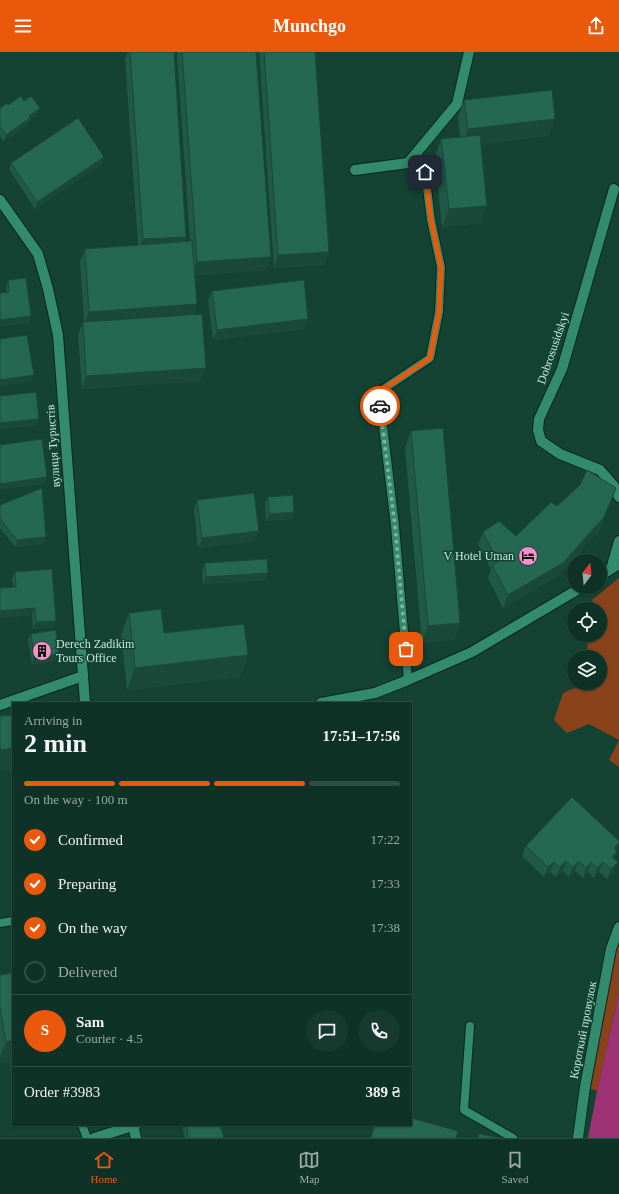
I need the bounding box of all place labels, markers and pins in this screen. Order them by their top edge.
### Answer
pin [408,155,442,189]
hotel icon: V Hotel Uman [517,545,539,567]
place label: V Hotel Uman [444,549,514,563]
pin [389,632,423,666]
place label: Derech Zadikim Tours Office [56,637,135,665]
building icon: Derech Zadikim Tours Office [31,640,53,662]

